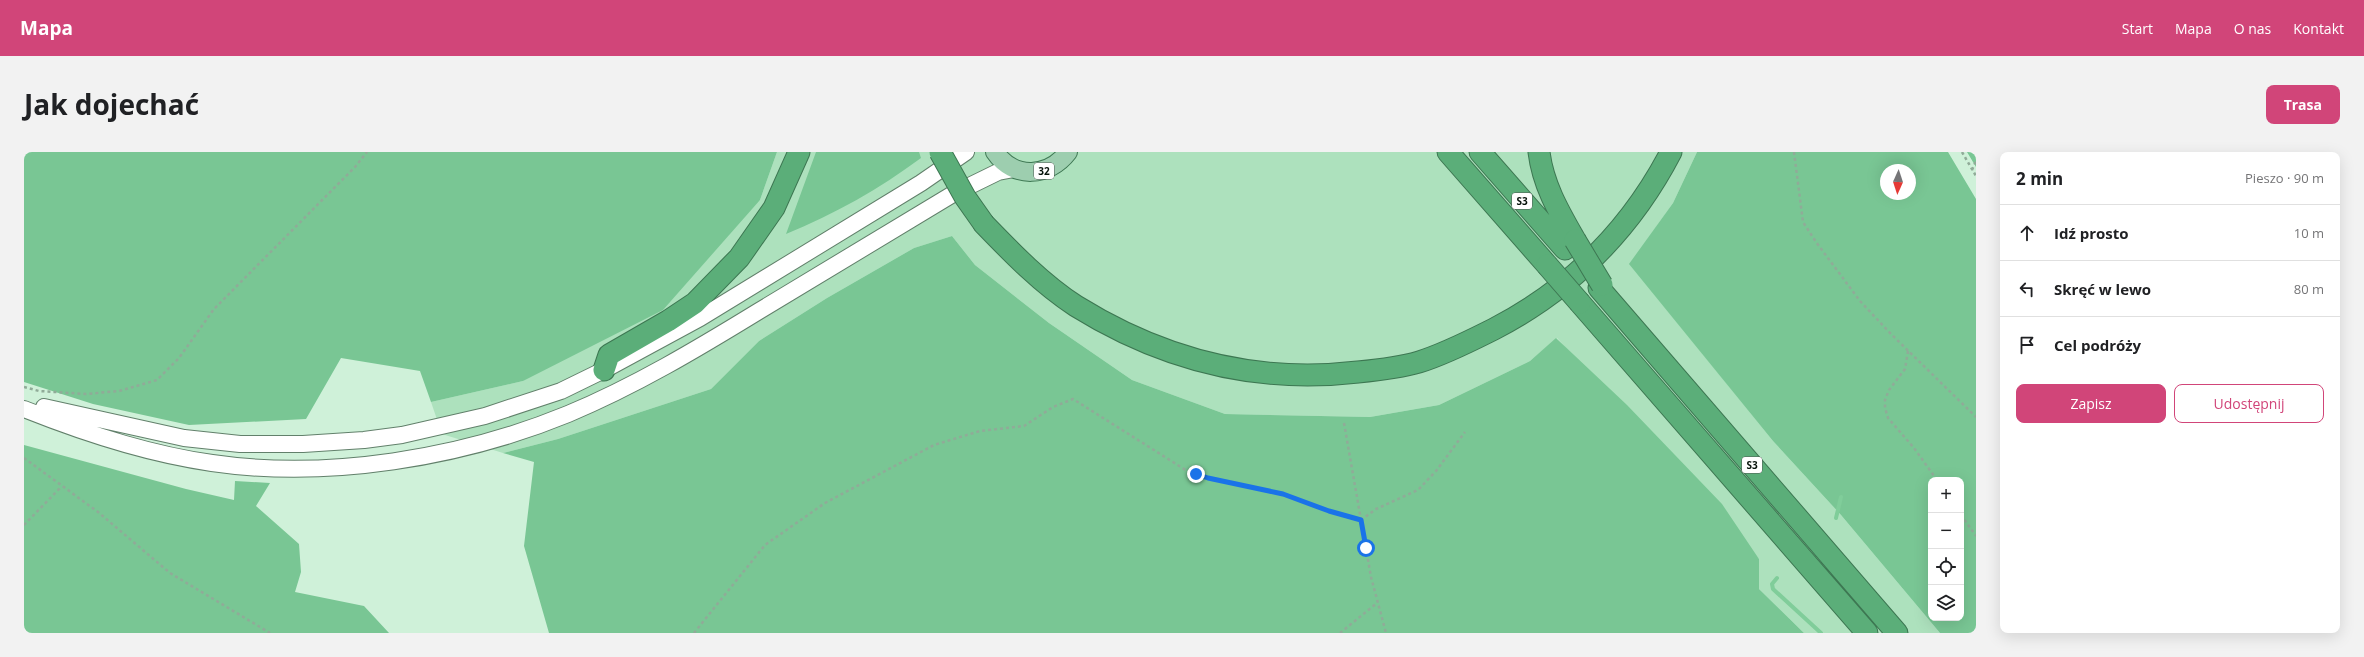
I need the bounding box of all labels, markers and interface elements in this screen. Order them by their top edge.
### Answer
text: Mapa [20,15,73,41]
text: Start [2122,19,2153,38]
text: Mapa [2175,19,2212,38]
text: O nas [2234,19,2271,38]
text: Kontakt [2293,19,2344,38]
text: Jak dojechać [24,85,199,123]
button: Trasa [2266,85,2340,124]
road number: 32 [1034,163,1054,179]
north arrow [1880,164,1916,200]
text: 2 min [2016,167,2063,190]
text: Pieszo · 90 m [2245,169,2324,187]
road number: S3 [1512,193,1532,209]
icon: ahead [2016,222,2038,244]
text: Idź prosto [2054,223,2129,243]
text: 10 m [2294,224,2324,242]
icon: left [2016,278,2038,300]
text: Skręć w lewo [2054,279,2151,299]
text: 80 m [2294,280,2324,298]
icon: arrive [2016,334,2038,356]
text: Cel podróży [2054,335,2141,355]
button: Zapisz [2016,384,2166,423]
button: Udostępnij [2174,384,2324,423]
road number: S3 [1742,457,1762,473]
route end [1187,465,1205,483]
map controls [1928,477,1964,621]
button: + [1928,477,1964,513]
button: − [1928,513,1964,549]
route start [1357,539,1375,557]
button: locate [1928,549,1964,585]
button: layers [1928,585,1964,621]

